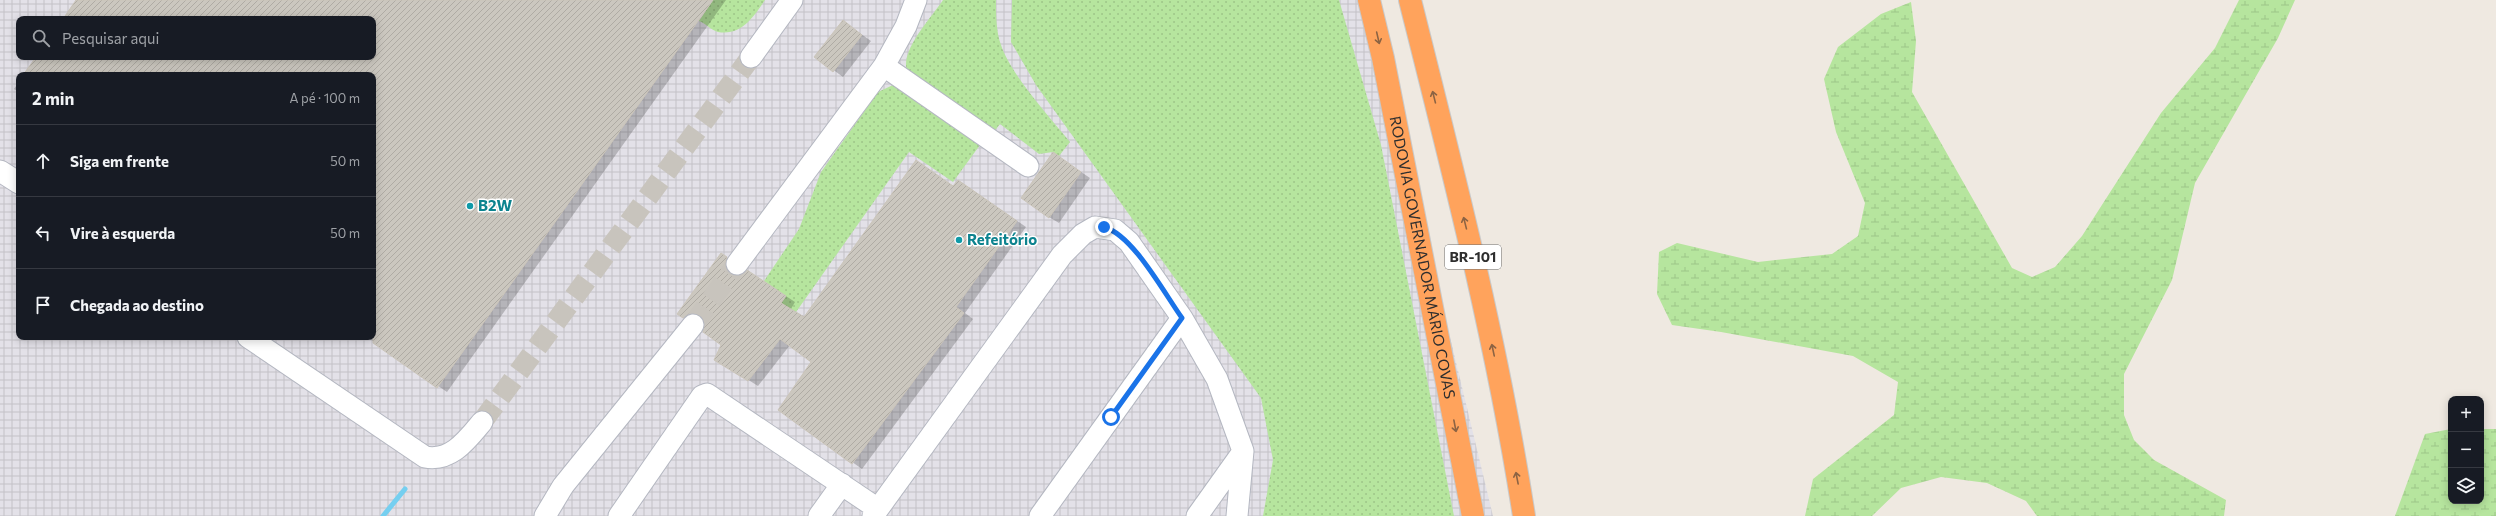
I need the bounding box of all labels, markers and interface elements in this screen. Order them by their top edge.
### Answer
search box [16,16,376,60]
icon: search [30,27,52,49]
text: Pesquisar aqui [62,29,159,47]
one-way arrow [1375,31,1382,44]
text: 2 min [32,88,74,109]
text: A pé · 100 m [290,90,360,106]
one-way arrow [1430,90,1437,103]
street label: RODOVIA GOVERNADOR MÁRIO COVAS [1387,114,1460,400]
icon: ahead [32,150,54,172]
text: Siga em frente [70,152,169,170]
text: 50 m [330,153,360,169]
place label: B2W [478,196,512,214]
marker: B2W [465,201,475,211]
one-way arrow [1460,217,1468,230]
route end [1095,218,1113,236]
icon: left [32,222,54,244]
text: Vire à esquerda [70,224,175,242]
text: 50 m [330,225,360,241]
place label: Refeitório [967,230,1037,248]
marker: Refeitório [954,235,964,245]
road number: BR-101 [1445,245,1501,269]
icon: arrive [32,294,54,316]
text: Chegada ao destino [70,296,204,314]
one-way arrow [1488,344,1496,357]
map controls [2448,396,2484,504]
button: + [2448,396,2484,432]
route start [1102,408,1120,426]
one-way arrow [1452,419,1460,432]
button: − [2448,432,2484,468]
button: layers [2448,468,2484,504]
one-way arrow [1513,471,1521,484]

